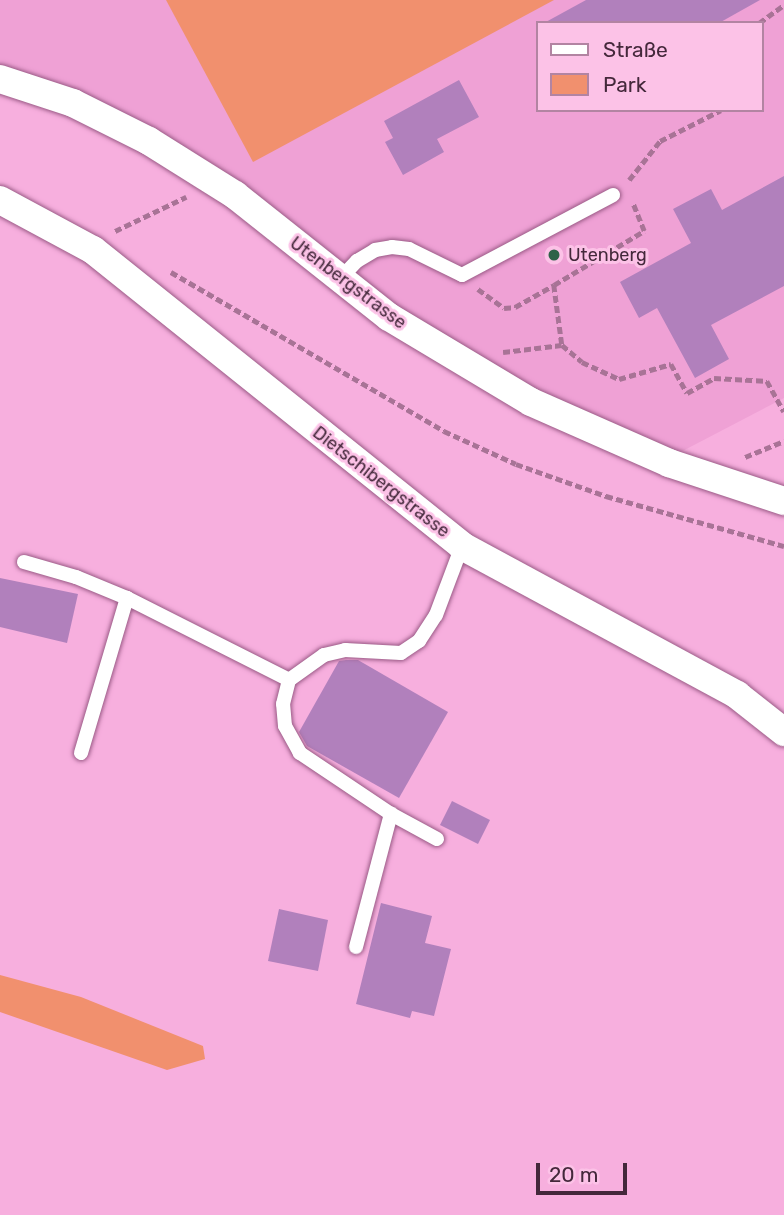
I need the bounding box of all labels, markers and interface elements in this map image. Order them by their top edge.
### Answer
legend [536,21,763,112]
text: Straße [603,37,668,62]
text: Park [603,72,647,97]
street label: Utenbergstrasse [286,232,410,334]
place label: Utenberg [568,244,647,266]
marker: Utenberg [546,247,562,263]
street label: Dietschibergstrasse [308,422,454,542]
scale bar [539,1148,630,1192]
text: 20 m [549,1162,598,1187]

